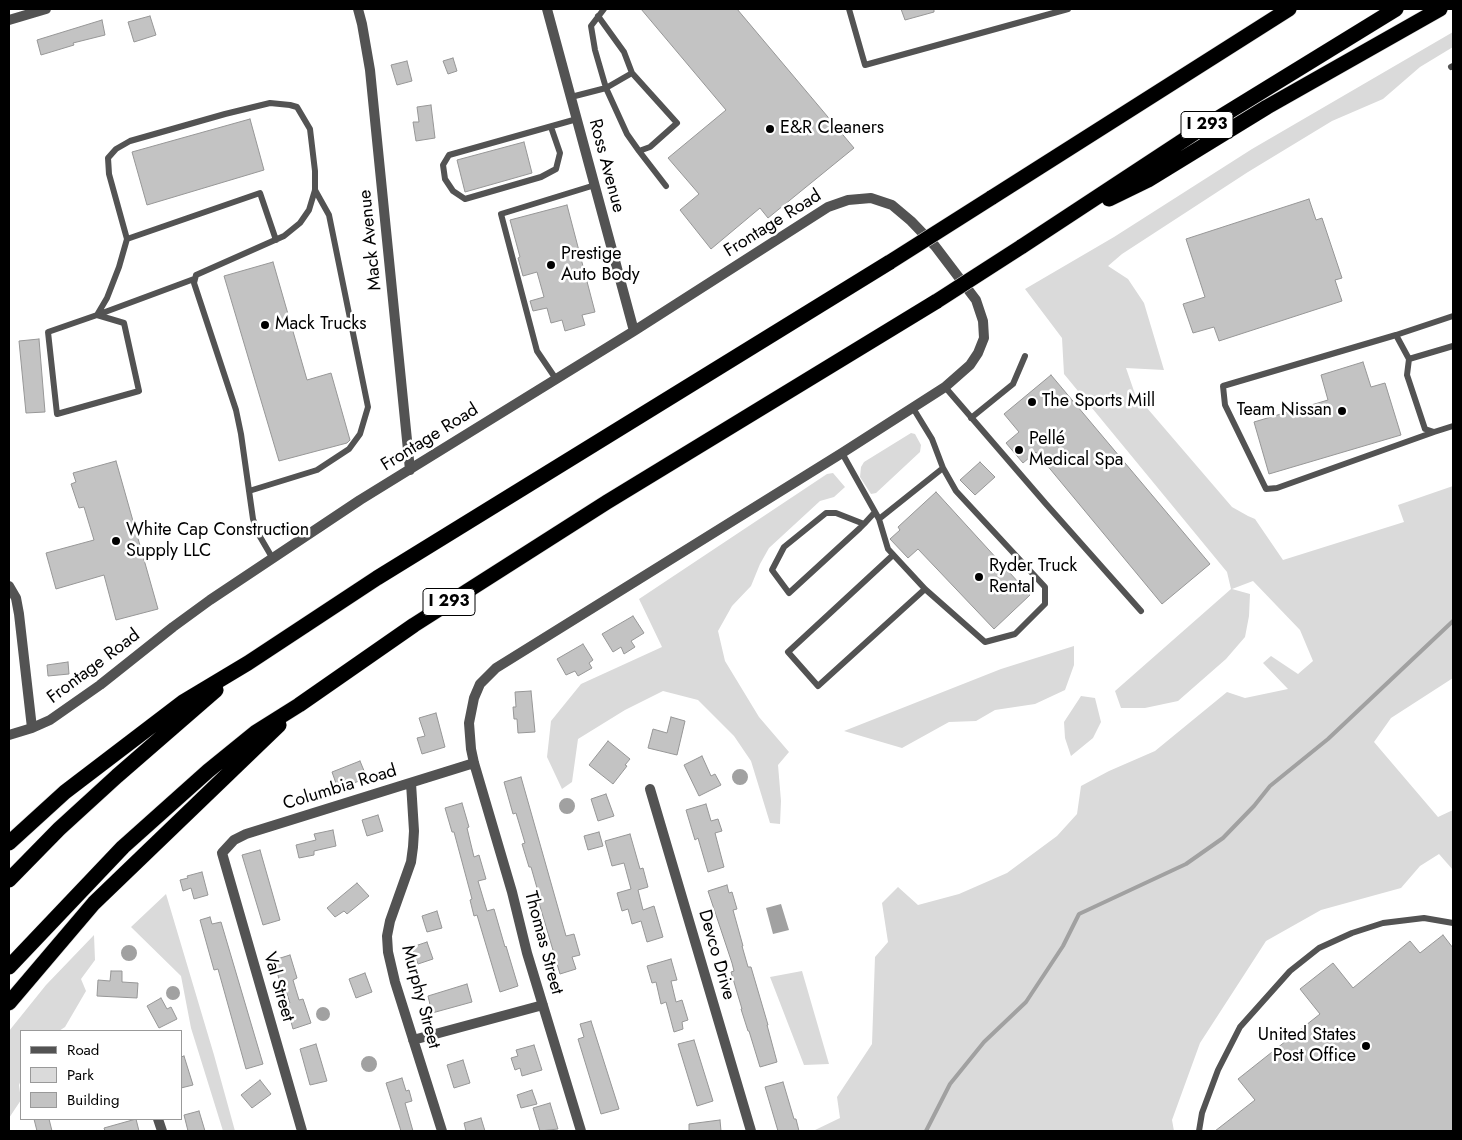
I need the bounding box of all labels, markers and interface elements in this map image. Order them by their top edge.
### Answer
road number: I 293 [1181,112,1233,138]
street label: Ross Avenue [583,117,629,215]
place label: E&R Cleaners [780,118,884,140]
marker: E&R Cleaners [764,123,776,135]
street label: Frontage Road [720,186,826,262]
street label: Mack Avenue [355,189,387,291]
place label: Prestige Auto Body [561,244,640,286]
marker: Prestige Auto Body [545,259,557,271]
place label: Mack Trucks [275,314,366,336]
marker: Mack Trucks [259,319,271,331]
place label: The Sports Mill [1042,391,1155,413]
marker: The Sports Mill [1026,396,1038,408]
street label: Frontage Road [377,400,483,476]
place label: Team Nissan [1237,400,1332,422]
marker: Team Nissan [1336,405,1348,417]
place label: Pellé Medical Spa [1029,429,1123,472]
marker: Pellé Medical Spa [1013,444,1025,456]
place label: White Cap Construction Supply LLC [126,520,309,562]
marker: White Cap Construction Supply LLC [110,535,122,547]
place label: Ryder Truck Rental [989,556,1077,598]
marker: Ryder Truck Rental [973,571,985,583]
road number: I 293 [423,588,475,616]
street label: Frontage Road [43,625,145,709]
street label: Columbia Road [281,760,399,816]
street label: Thomas Street [519,889,567,997]
street label: Devco Drive [693,907,739,1003]
street label: Murphy Street [396,943,444,1051]
street label: Val Street [258,950,298,1024]
place label: United States Post Office [1258,1025,1356,1068]
legend [20,1030,182,1120]
text: Road [67,1039,99,1061]
marker: United States Post Office [1360,1040,1372,1052]
text: Park [67,1064,94,1086]
text: Building [67,1089,119,1111]

